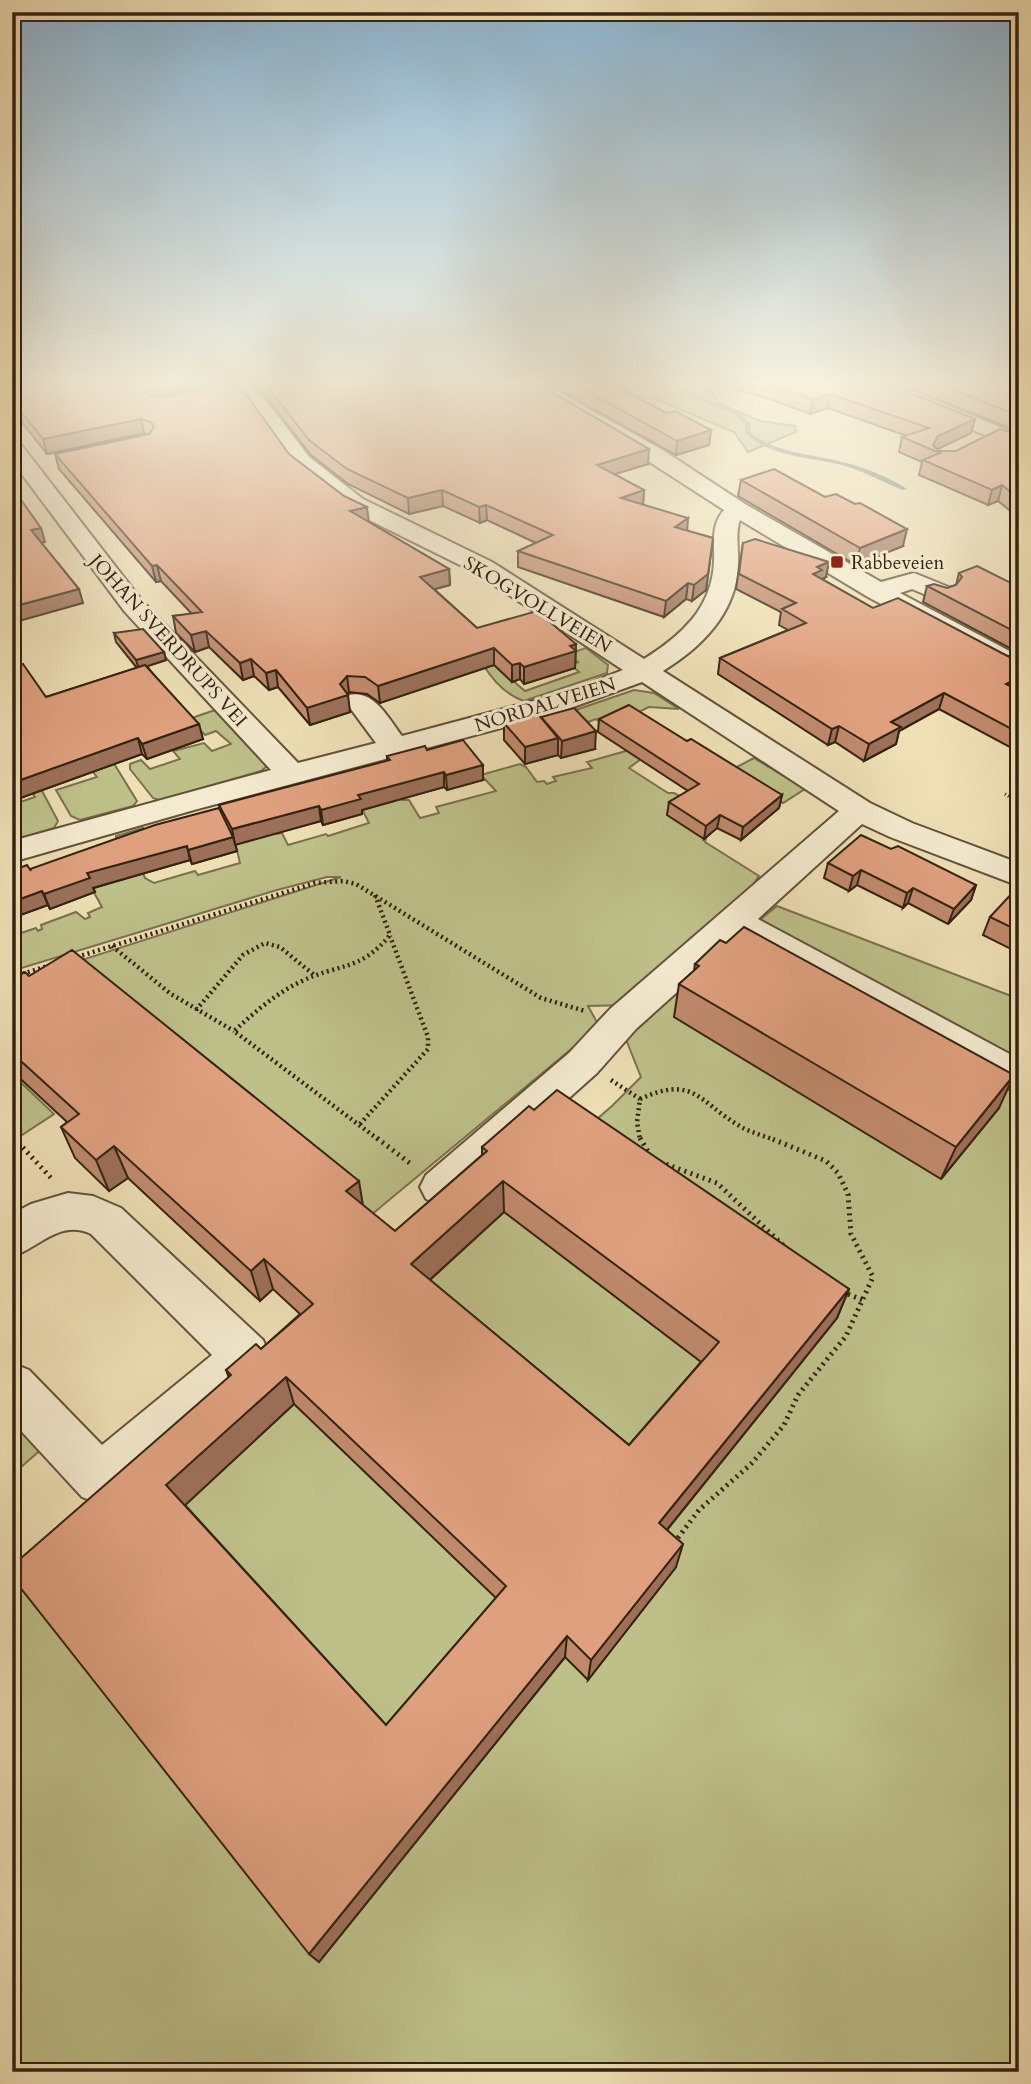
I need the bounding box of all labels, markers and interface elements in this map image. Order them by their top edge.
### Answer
street label: JOHAN SVERDRUPS VEI [82,546,253,733]
street label: SKOGVOLLVEIEN [459,550,616,659]
place label: Rabbeveien [851,550,945,576]
marker: Rabbeveien [829,554,845,570]
street label: NORDALVEIEN [472,671,619,739]

